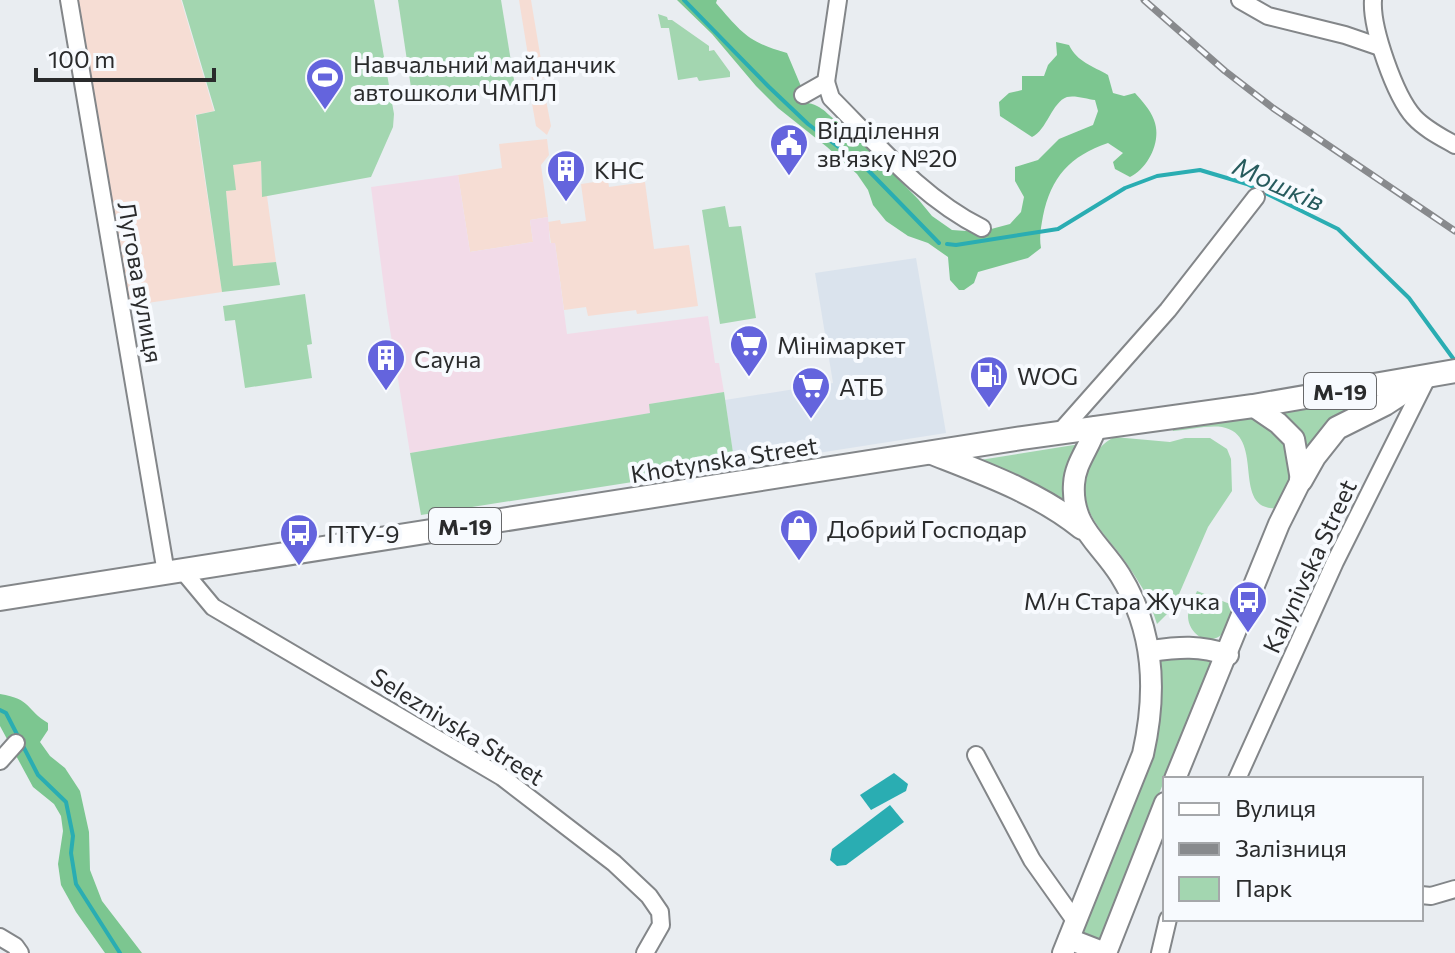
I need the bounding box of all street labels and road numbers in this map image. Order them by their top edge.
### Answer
street label: Лугова вулиця [113,199,169,365]
road number: М-19 [1304,373,1376,409]
street label: Khotynska Street [628,430,820,488]
street label: Kalynivska Street [1256,474,1362,657]
road number: М-19 [429,508,501,544]
street label: Seleznivska Street [366,661,550,791]

